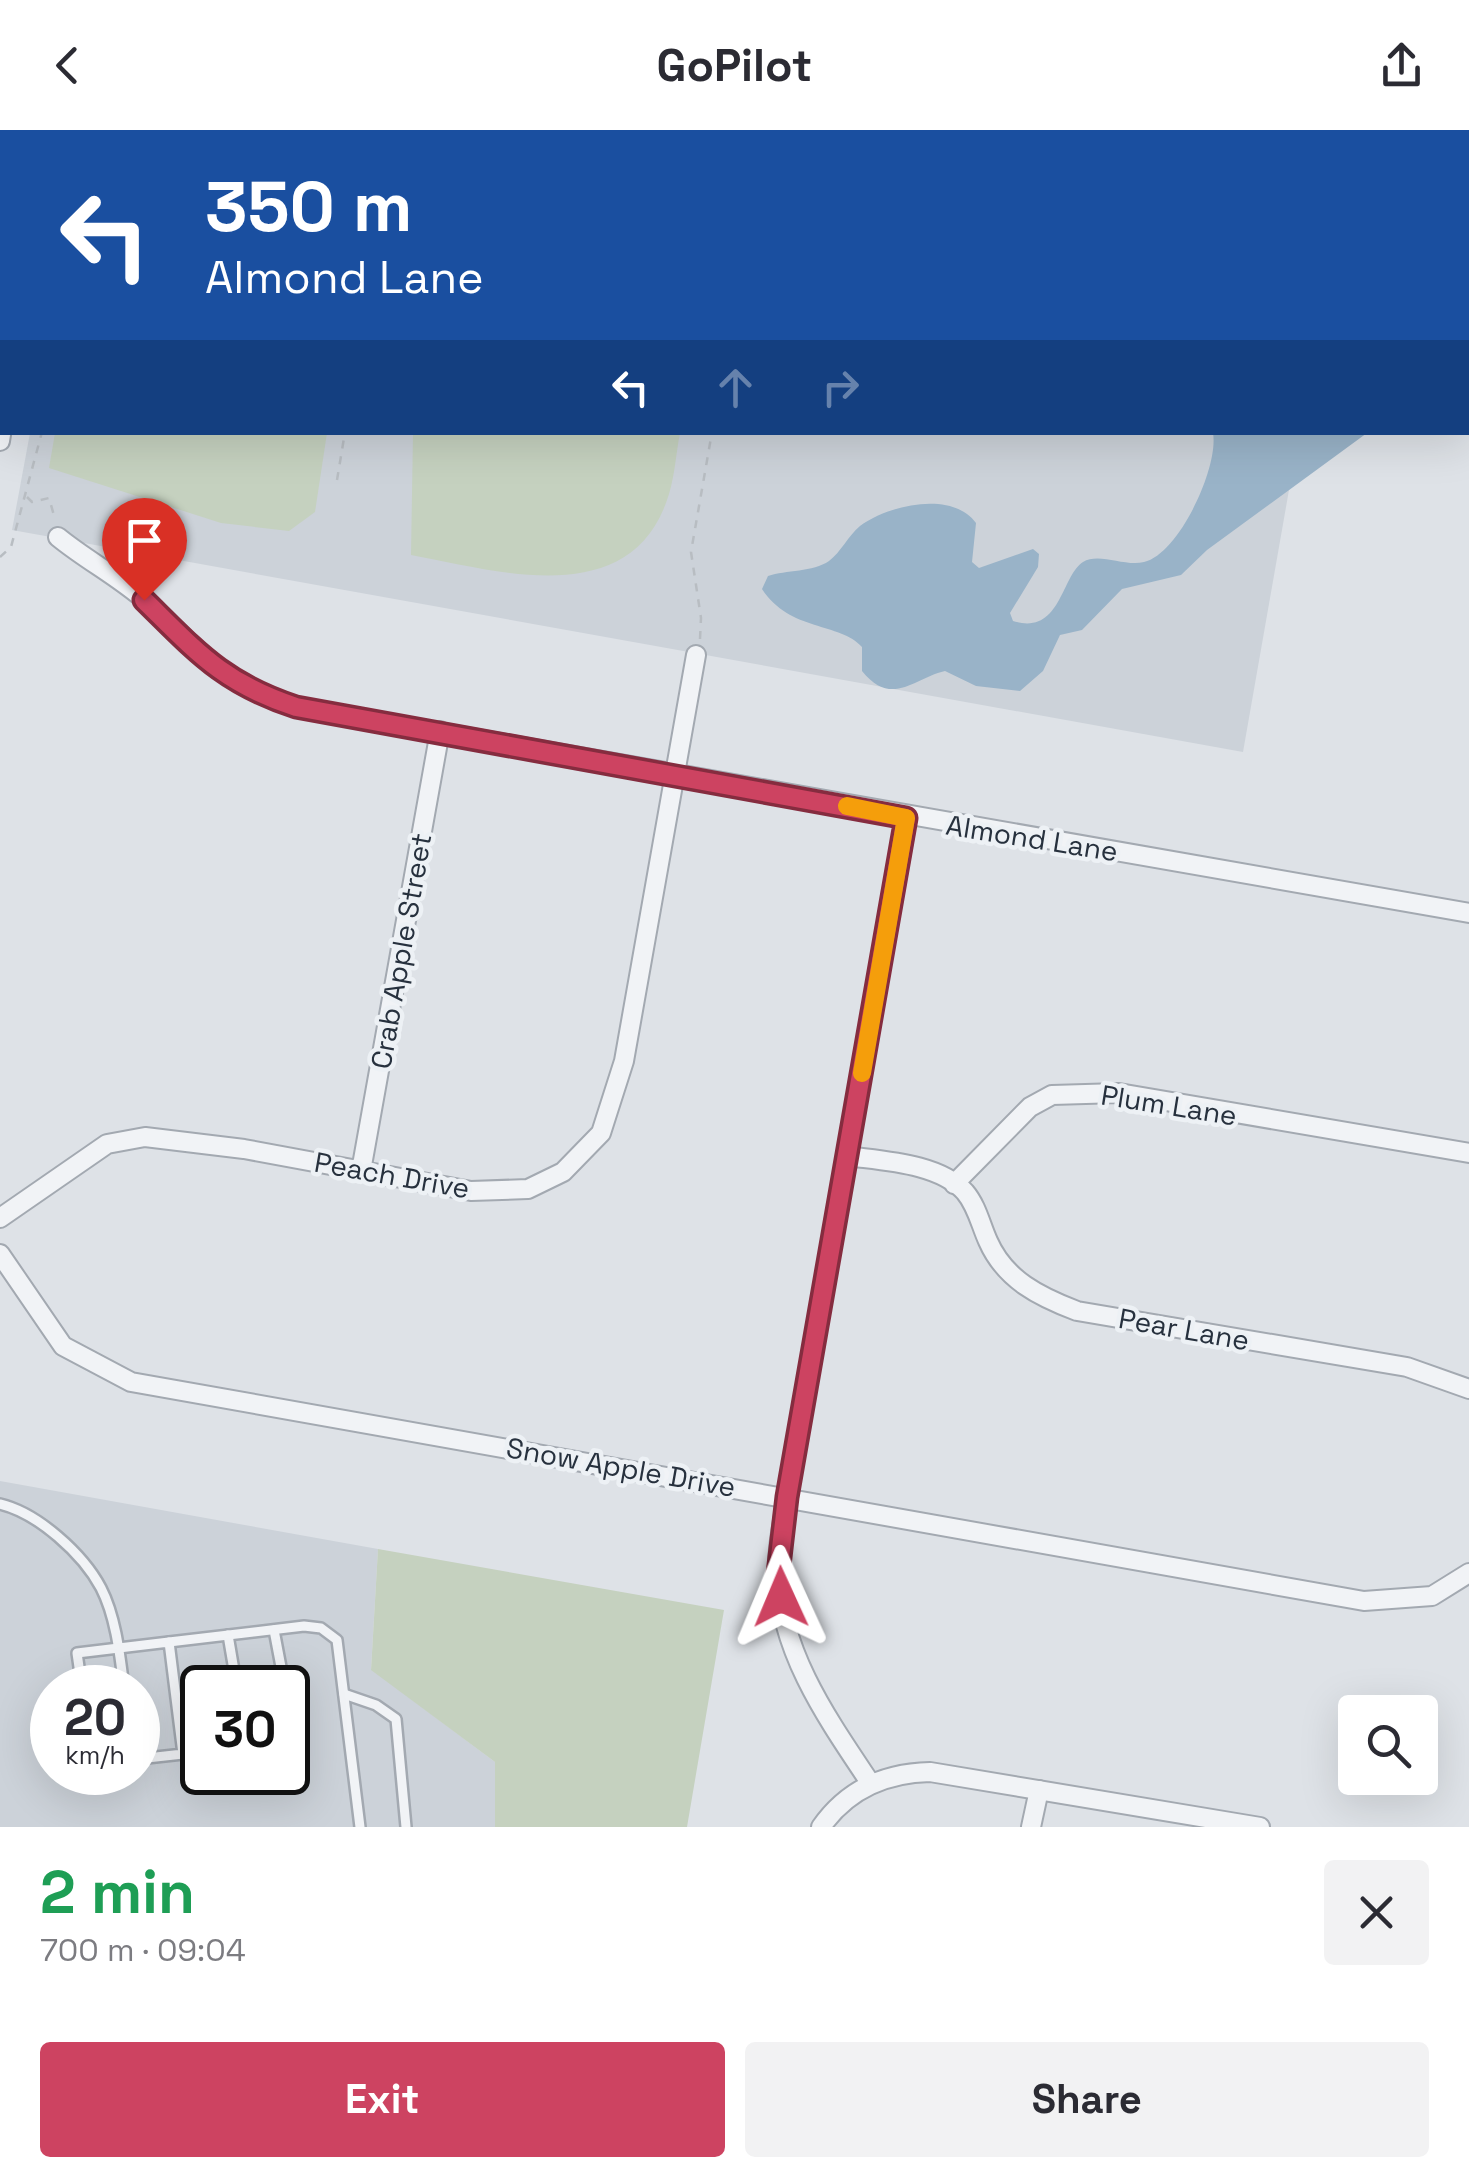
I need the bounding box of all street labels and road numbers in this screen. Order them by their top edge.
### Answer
street label: Almond Lane [944,807,1120,869]
street label: Crab Apple Street [363,830,439,1072]
street label: Plum Lane [1098,1076,1240,1134]
street label: Peach Drive [312,1144,472,1206]
street label: Pear Lane [1116,1300,1252,1358]
street label: Snow Apple Drive [504,1429,738,1505]

